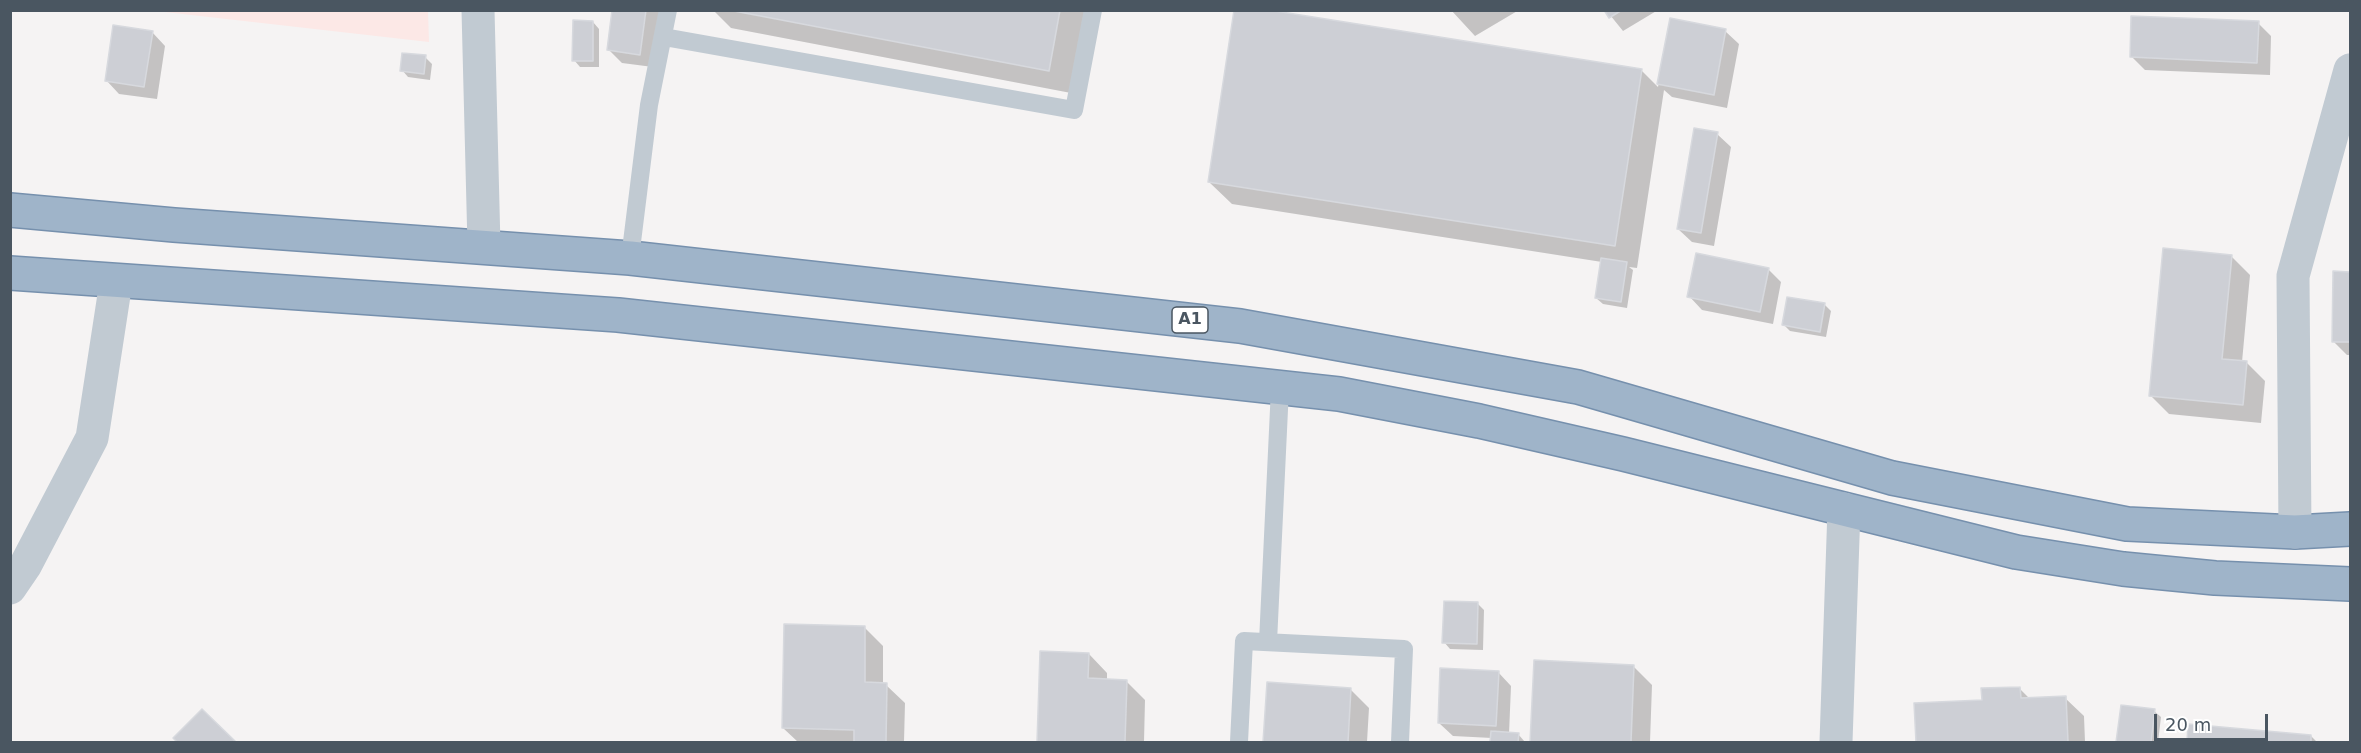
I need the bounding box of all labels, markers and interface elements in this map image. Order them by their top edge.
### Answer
road number: A1 [1172,307,1208,333]
scale bar [2157,702,2271,740]
text: 20 m [2165,714,2211,735]

